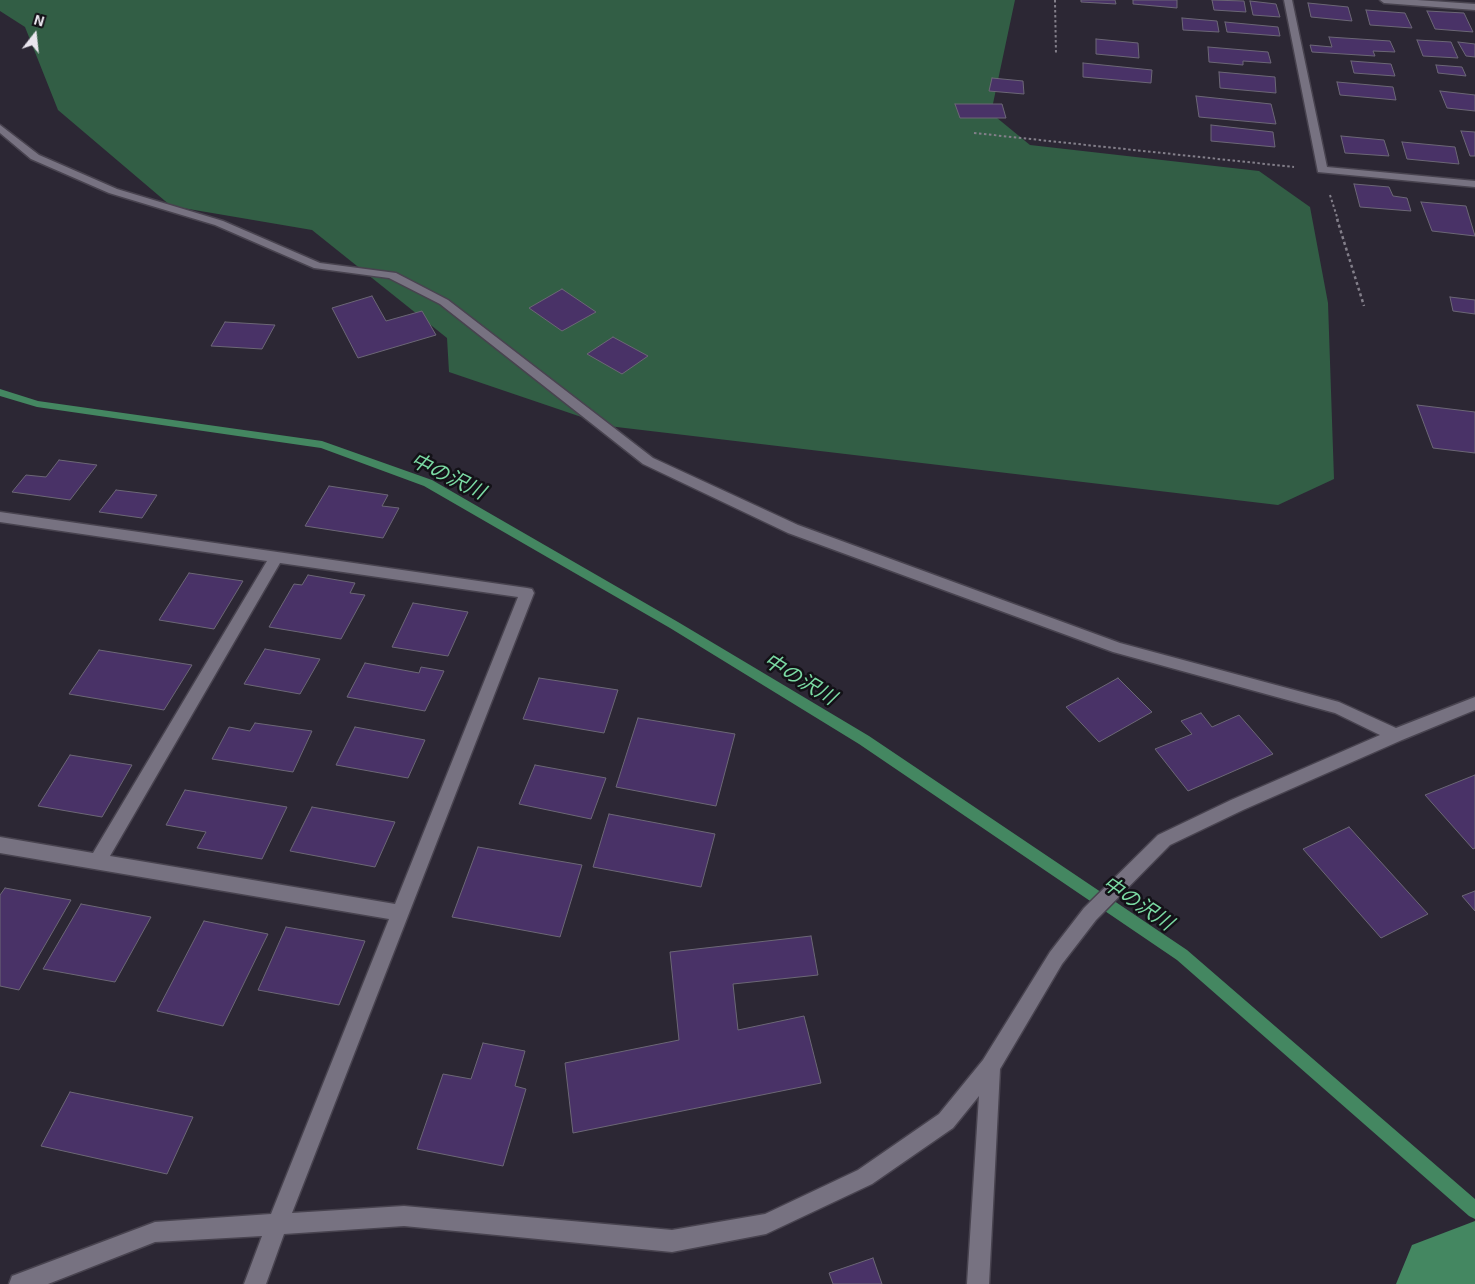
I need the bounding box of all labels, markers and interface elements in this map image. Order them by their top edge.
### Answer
north arrow [10,10,60,60]
text: N [32,11,46,30]
water label: 中の沢川 [407,448,489,504]
water label: 中の沢川 [760,648,840,710]
water label: 中の沢川 [1098,871,1178,935]

